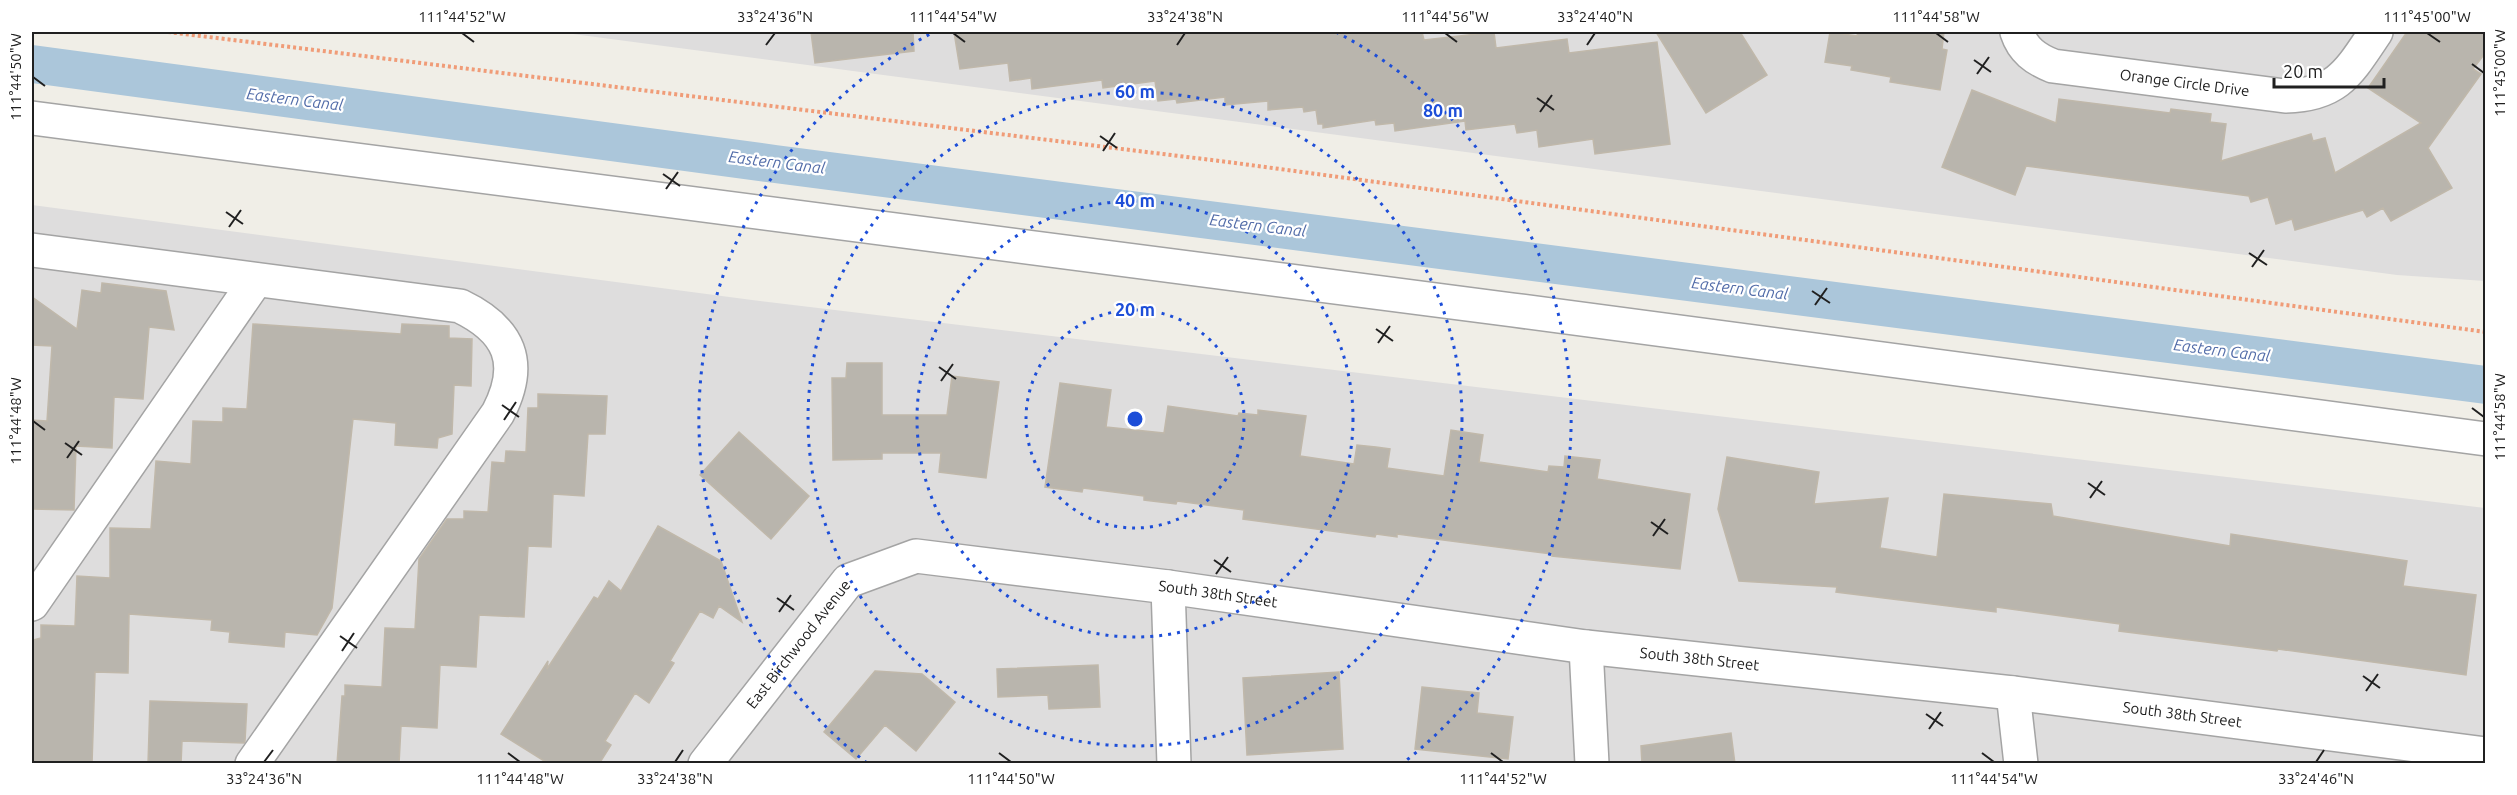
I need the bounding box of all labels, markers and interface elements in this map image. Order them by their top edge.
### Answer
text: 111°44'52"W [418,8,506,25]
text: 33°24'36"N [737,8,813,25]
text: 111°44'54"W [909,8,997,25]
text: 33°24'38"N [1147,8,1223,25]
text: 111°44'56"W [1401,8,1489,25]
text: 33°24'40"N [1557,8,1633,25]
text: 111°44'58"W [1892,8,1980,25]
text: 111°45'00"W [2383,8,2471,25]
text: 111°45'00"W [2491,29,2508,117]
text: 111°44'50"W [7,33,24,121]
scale bar [2274,51,2384,89]
text: 20 m [2283,61,2323,81]
street label: Orange Circle Drive [2119,66,2250,99]
text: 60 m [1115,81,1155,101]
water label: Eastern Canal [246,84,345,114]
text: 80 m [1423,100,1463,120]
water label: Eastern Canal [728,147,827,177]
text: 40 m [1115,190,1155,210]
water label: Eastern Canal [1209,210,1308,240]
water label: Eastern Canal [1691,273,1790,303]
text: 20 m [1115,299,1155,319]
water label: Eastern Canal [2173,335,2272,365]
text: 111°44'58"W [2491,373,2508,461]
text: 111°44'48"W [7,377,24,465]
centre of rings [1125,409,1145,429]
street label: East Birchwood Avenue [743,576,854,712]
street label: South 38th Street [1158,577,1279,611]
street label: South 38th Street [1639,644,1760,674]
street label: South 38th Street [2122,698,2243,730]
text: 33°24'36"N [226,770,302,787]
text: 111°44'48"W [476,770,564,787]
text: 33°24'38"N [637,770,713,787]
text: 111°44'50"W [967,770,1055,787]
text: 111°44'52"W [1459,770,1547,787]
text: 111°44'54"W [1950,770,2038,787]
text: 33°24'46"N [2278,770,2354,787]

